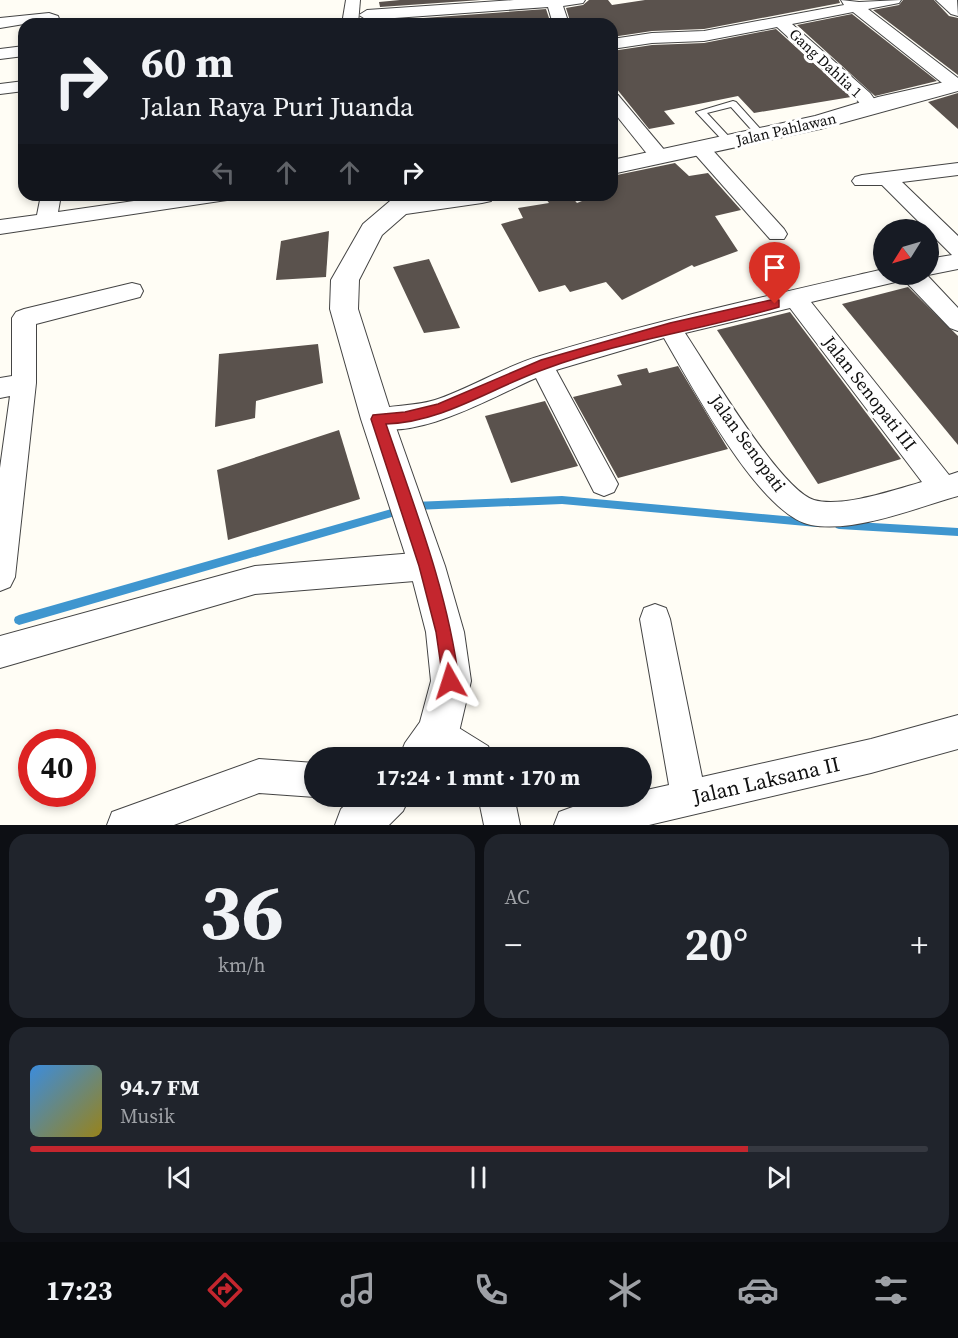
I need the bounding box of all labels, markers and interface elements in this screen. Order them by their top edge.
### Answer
street label: Gang Dahlia 1 [785,24,867,102]
text: 60 m [141,33,234,91]
icon: right [42,42,120,120]
text: Jalan Raya Puri Juanda [141,88,414,125]
street label: Jalan Pahlawan [733,107,838,151]
icon: left [207,156,240,189]
icon: ahead [270,156,303,189]
icon: ahead [333,156,366,189]
icon: right [396,156,429,189]
north arrow [873,219,939,285]
map controls [873,219,939,285]
pin [749,242,800,304]
icon: arrive [758,251,791,284]
street label: Jalan Senopati III [817,330,923,455]
street label: Jalan Senopati [704,388,792,497]
position arrow [418,649,482,713]
speed limit sign: 40 [18,729,96,807]
street label: Jalan Laksana II [689,749,842,811]
text: 17:24 · 1 mnt · 170 m [376,762,580,792]
text: 36 [199,858,284,965]
text: AC [505,883,530,911]
text: 20° [684,913,748,975]
text: − [505,922,522,967]
text: + [910,922,928,967]
text: km/h [218,951,266,979]
text: 94.7 FM [120,1072,199,1102]
text: Musik [120,1102,175,1130]
icon: previous [163,1161,196,1194]
icon: pause [462,1161,495,1194]
icon: next [762,1161,795,1194]
icon: directions [204,1269,246,1311]
icon: music [337,1269,379,1311]
icon: phone [470,1269,512,1311]
icon: climate [604,1269,646,1311]
icon: car [737,1269,779,1311]
icon: filters [870,1269,912,1311]
text: 17:23 [46,1272,112,1309]

